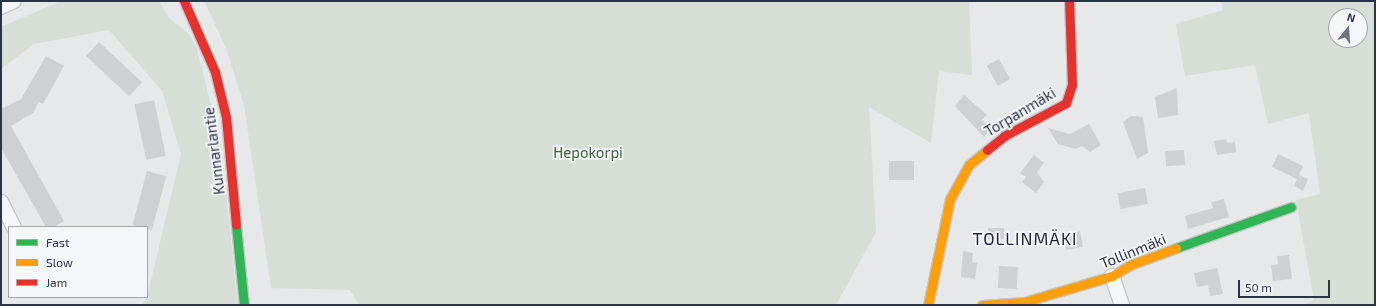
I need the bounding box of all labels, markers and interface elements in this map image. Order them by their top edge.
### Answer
north arrow [1328,8,1368,48]
text: N [1346,10,1357,24]
street label: Torpanmäki [981,84,1059,140]
street label: Kunnarlantie [200,106,228,196]
park label: Hepokorpi [553,144,623,162]
legend [8,226,148,298]
district label: TOLLINMÄKI [973,229,1077,249]
street label: Tollinmäki [1097,230,1169,272]
text: Fast [46,235,69,249]
text: Slow [46,255,73,269]
scale bar [1240,272,1332,298]
text: Jam [46,275,67,289]
text: 50 m [1245,280,1272,294]

